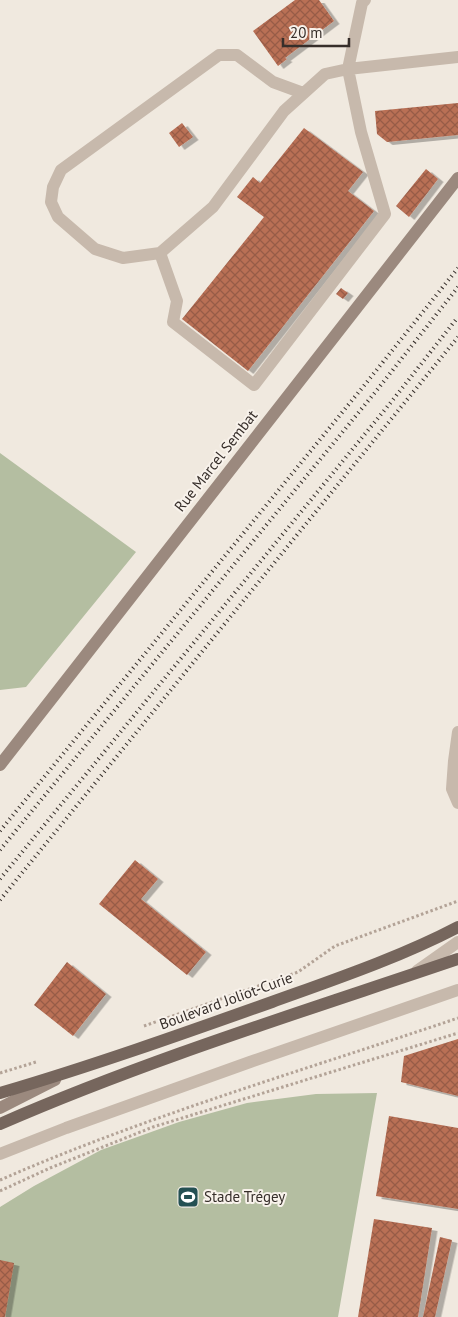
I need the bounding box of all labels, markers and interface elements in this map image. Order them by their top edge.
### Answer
scale bar [283,15,349,47]
text: 20 m [290,23,323,42]
street label: Rue Marcel Sembat [170,406,261,515]
street label: Boulevard Joliot-Curie [157,968,295,1033]
sports icon: Stade Trégey [176,1185,200,1209]
place label: Stade Trégey [204,1187,285,1206]

